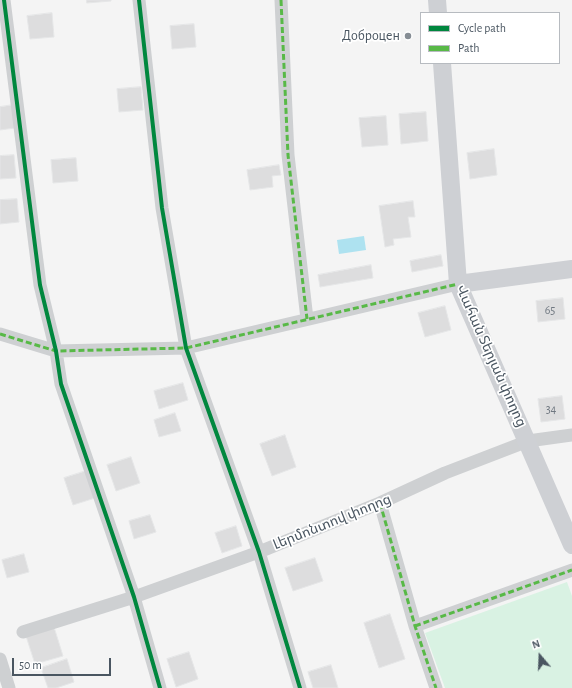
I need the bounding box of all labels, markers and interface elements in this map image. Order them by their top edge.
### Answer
legend [420,12,560,64]
text: Cycle path [458,22,506,34]
place label: Доброцен [342,28,400,44]
marker: Доброцен [403,31,413,41]
text: Path [458,42,480,54]
street label: Վահան Տերյան փողոց [452,282,530,430]
house number: 65 [545,303,555,317]
house number: 34 [546,402,556,416]
street label: Լերմոնտով փողոց [270,491,394,553]
north arrow [520,636,560,676]
text: N [531,638,541,651]
scale bar [14,650,113,676]
text: 50 m [19,659,42,671]

